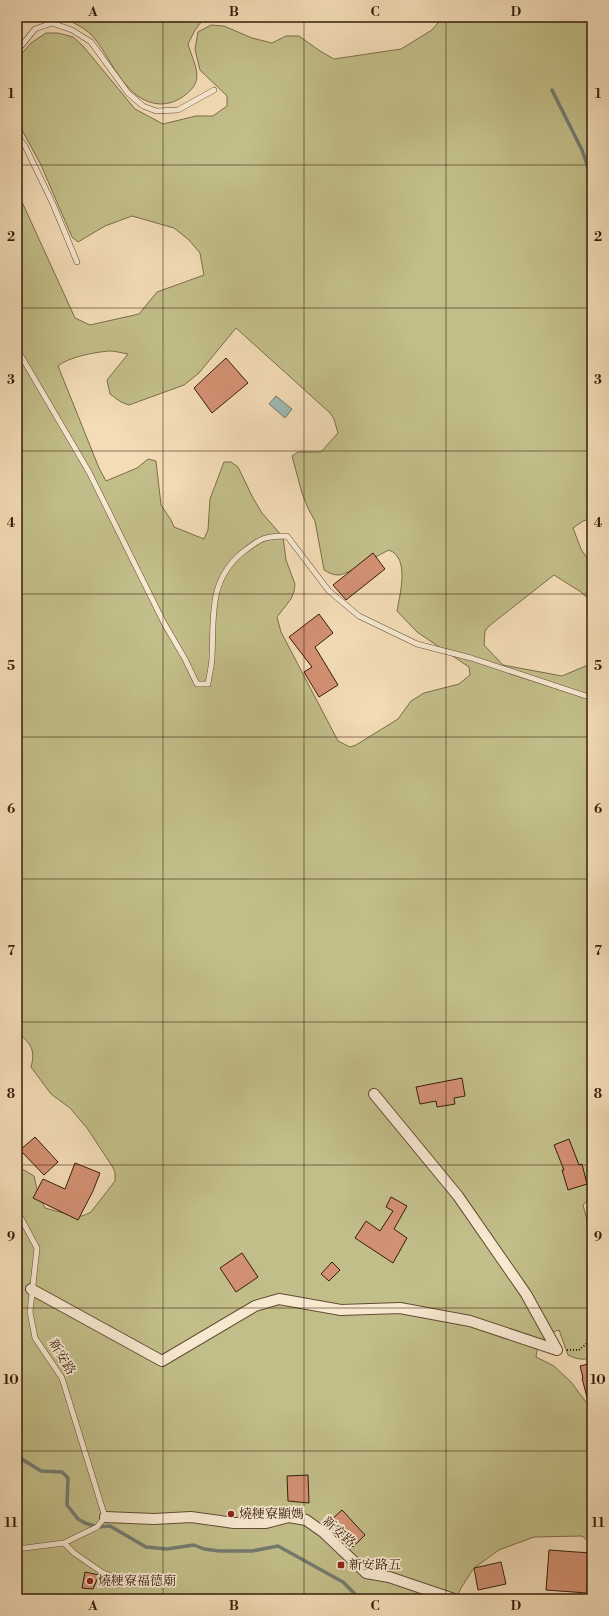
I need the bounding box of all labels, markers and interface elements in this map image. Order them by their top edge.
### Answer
text: A [87,4,98,20]
text: B [229,4,239,20]
text: C [370,4,380,20]
text: D [511,4,521,20]
text: 1 [8,86,15,102]
text: 1 [595,86,602,102]
text: 2 [7,229,15,245]
text: 2 [594,229,602,245]
text: 3 [7,372,15,388]
text: 3 [594,372,602,388]
text: 4 [7,515,16,531]
text: 4 [594,515,603,531]
text: 5 [7,658,15,674]
text: 5 [594,658,602,674]
text: 6 [7,801,15,817]
text: 6 [594,801,602,817]
text: 7 [7,943,15,959]
text: 7 [594,943,602,959]
text: 8 [7,1086,15,1102]
text: 8 [594,1086,602,1102]
text: 9 [7,1229,15,1245]
text: 9 [594,1229,602,1245]
street label: 新安路 [45,1336,79,1378]
text: 10 [3,1372,19,1388]
text: 10 [590,1372,606,1388]
place label: 燒粳寮顯媽 [239,1506,304,1522]
marker: 燒粳寮顯媽 [226,1509,236,1519]
street label: 新安路 [319,1513,359,1551]
text: 11 [5,1515,18,1531]
text: 11 [592,1515,605,1531]
place label: 新安路五 [349,1557,401,1573]
marker: 新安路五 [336,1560,346,1570]
place label: 燒粳寮福德廟 [98,1573,176,1589]
marker: 燒粳寮福德廟 [85,1576,95,1586]
text: A [87,1598,98,1614]
text: B [229,1598,239,1614]
text: C [370,1598,380,1614]
text: D [511,1598,521,1614]

